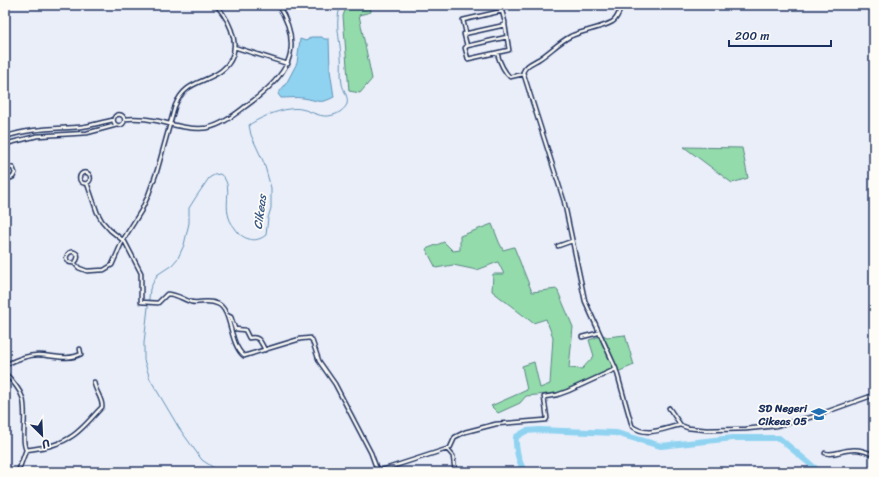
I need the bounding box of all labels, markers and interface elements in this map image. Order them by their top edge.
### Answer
scale bar [729,22,831,48]
text: 200 m [735,25,769,47]
water label: Cikeas [247,192,274,231]
place label: SD Negeri Cikeas 05 [757,399,808,431]
school or university icon: SD Negeri Cikeas 05 [810,405,828,423]
north arrow [22,415,62,455]
text: U [38,434,53,454]

